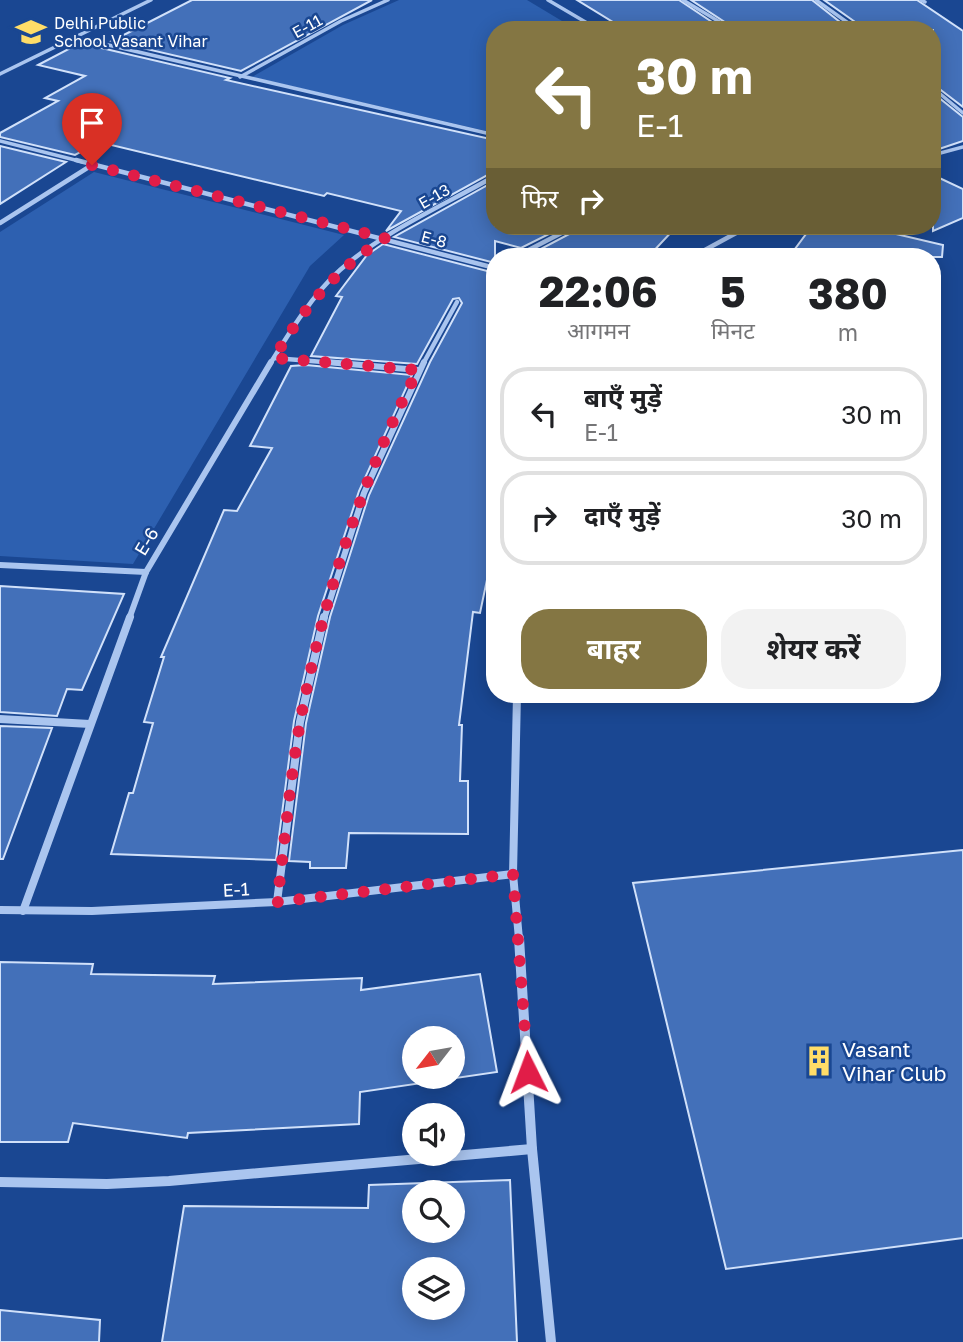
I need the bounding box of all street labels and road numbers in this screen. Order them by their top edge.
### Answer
street label: E-11 [288,10,326,42]
street label: E-13 [415,179,453,213]
street label: E-8 [419,226,449,252]
street label: E-6 [129,523,163,559]
street label: E-1 [222,877,250,901]

